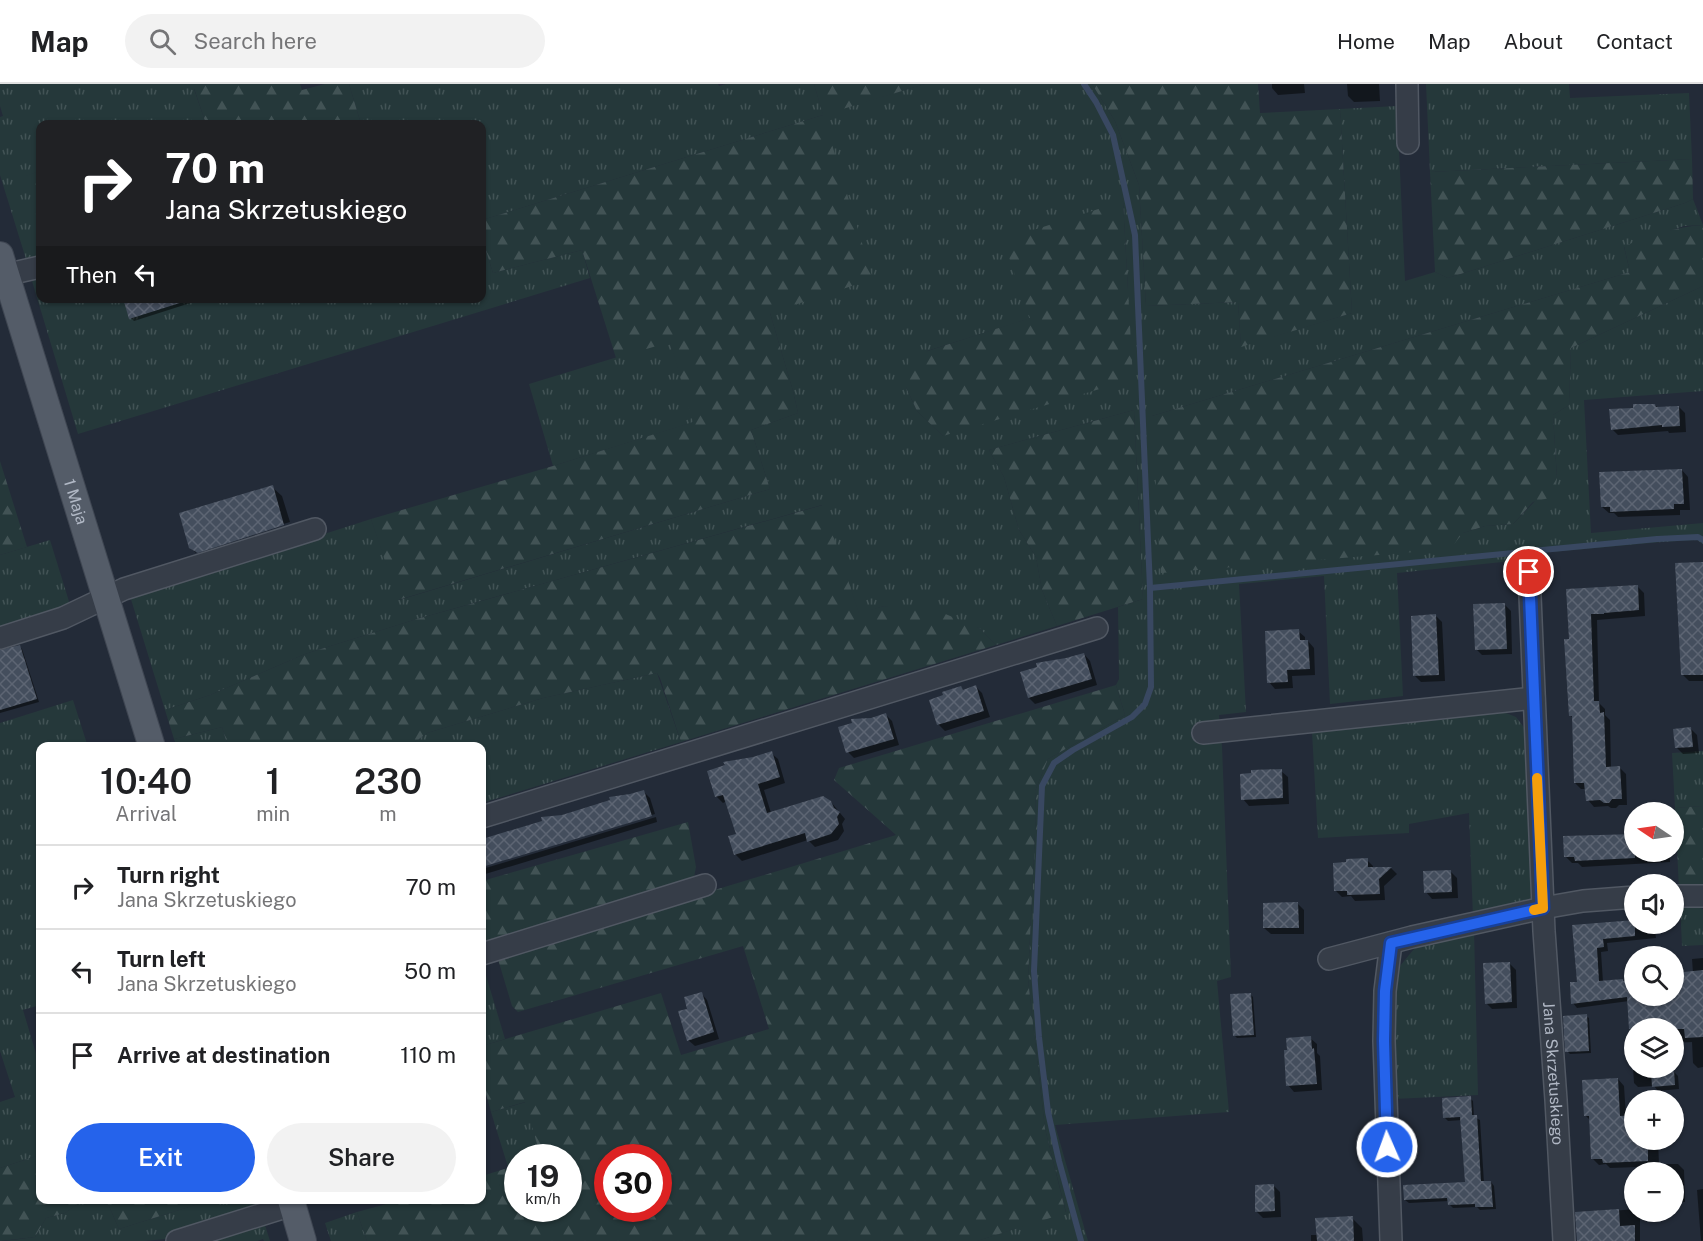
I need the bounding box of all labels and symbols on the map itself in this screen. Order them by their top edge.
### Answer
street label: 1 Maja [60,477,92,527]
pin [1503,546,1554,597]
north arrow [1624,802,1684,862]
street label: Jana Skrzetuskiego [1539,1001,1568,1146]
position arrow [1355,1115,1419,1179]
speed limit sign: 30 [594,1144,672,1222]

